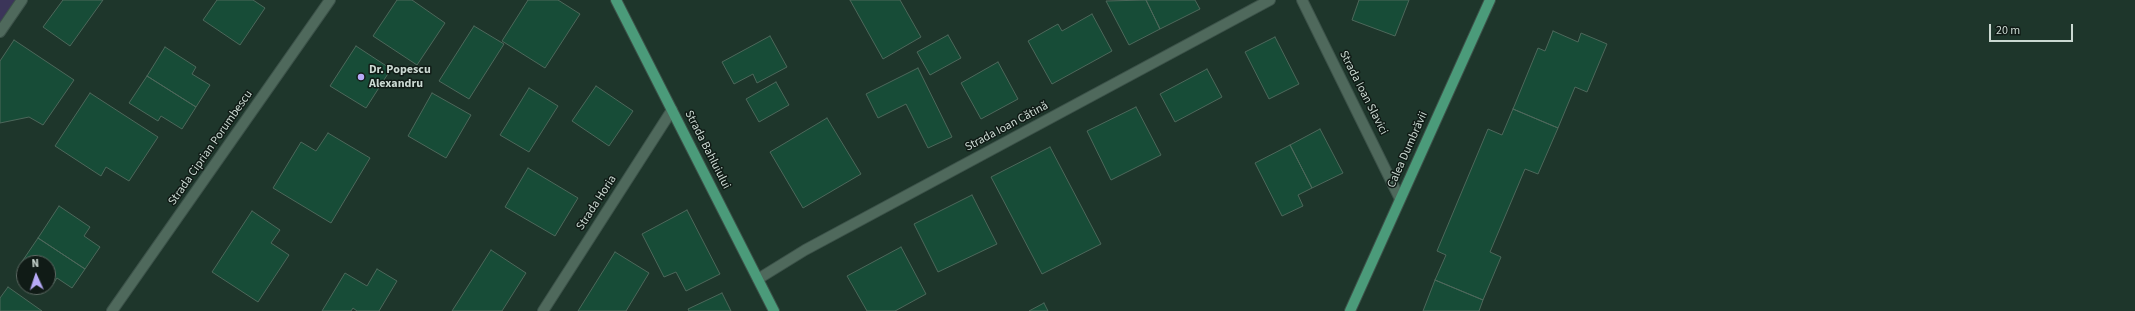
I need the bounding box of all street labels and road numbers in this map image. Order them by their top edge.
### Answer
street label: Strada Ioan Slavici [1336,49,1390,137]
street label: Strada Ciprian Porumbescu [166,88,256,208]
street label: Strada Ioan Cătină [963,99,1051,155]
street label: Strada Bahluiului [681,108,733,192]
street label: Calea Dumbrăvii [1385,110,1431,190]
street label: Strada Horia [574,173,620,233]

